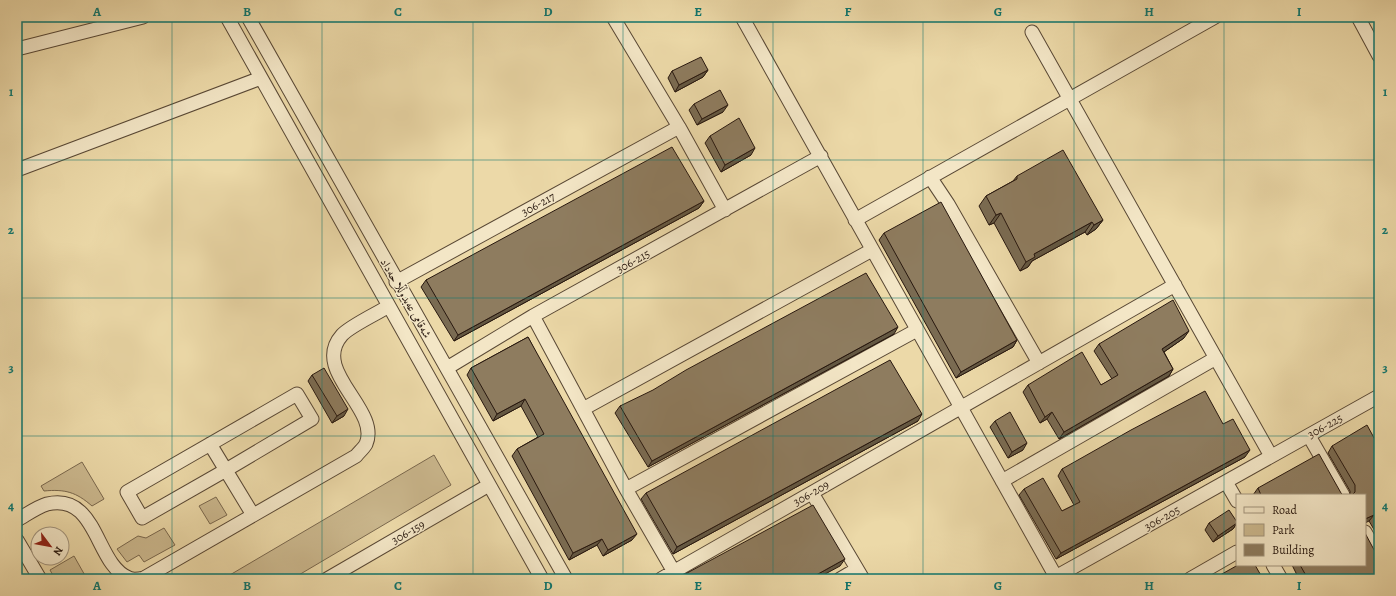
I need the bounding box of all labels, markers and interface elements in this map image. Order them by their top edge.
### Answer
text: A [92,3,102,20]
text: B [243,3,251,20]
text: C [394,3,402,20]
text: D [543,3,553,20]
text: E [694,3,702,20]
text: F [845,3,852,20]
text: G [994,3,1002,20]
text: H [1144,3,1154,20]
text: I [1297,3,1302,20]
text: 1 [9,83,14,100]
text: 1 [1383,83,1388,100]
street label: 306-217 [518,188,559,220]
text: 2 [8,221,15,238]
text: 2 [1382,221,1389,238]
street label: 306-215 [613,245,653,277]
street label: شەقامی عەبدوڵڵا حەداد [377,255,435,341]
text: 3 [8,359,14,376]
text: 3 [1382,359,1388,376]
street label: 306-225 [1304,410,1346,442]
street label: 306-209 [790,476,832,510]
legend [1236,494,1366,566]
text: 4 [8,497,14,514]
text: 4 [1382,497,1388,514]
street label: 306-205 [1141,502,1183,534]
text: Road [1272,502,1298,518]
street label: 306-159 [388,516,428,548]
text: Park [1272,522,1295,538]
north arrow [30,526,70,566]
text: Building [1272,542,1314,558]
text: N [50,544,67,558]
text: A [92,577,102,594]
text: B [243,577,251,594]
text: C [394,577,402,594]
text: D [543,577,553,594]
text: E [694,577,702,594]
text: F [845,577,852,594]
text: G [994,577,1002,594]
text: H [1144,577,1154,594]
text: I [1297,577,1302,594]

